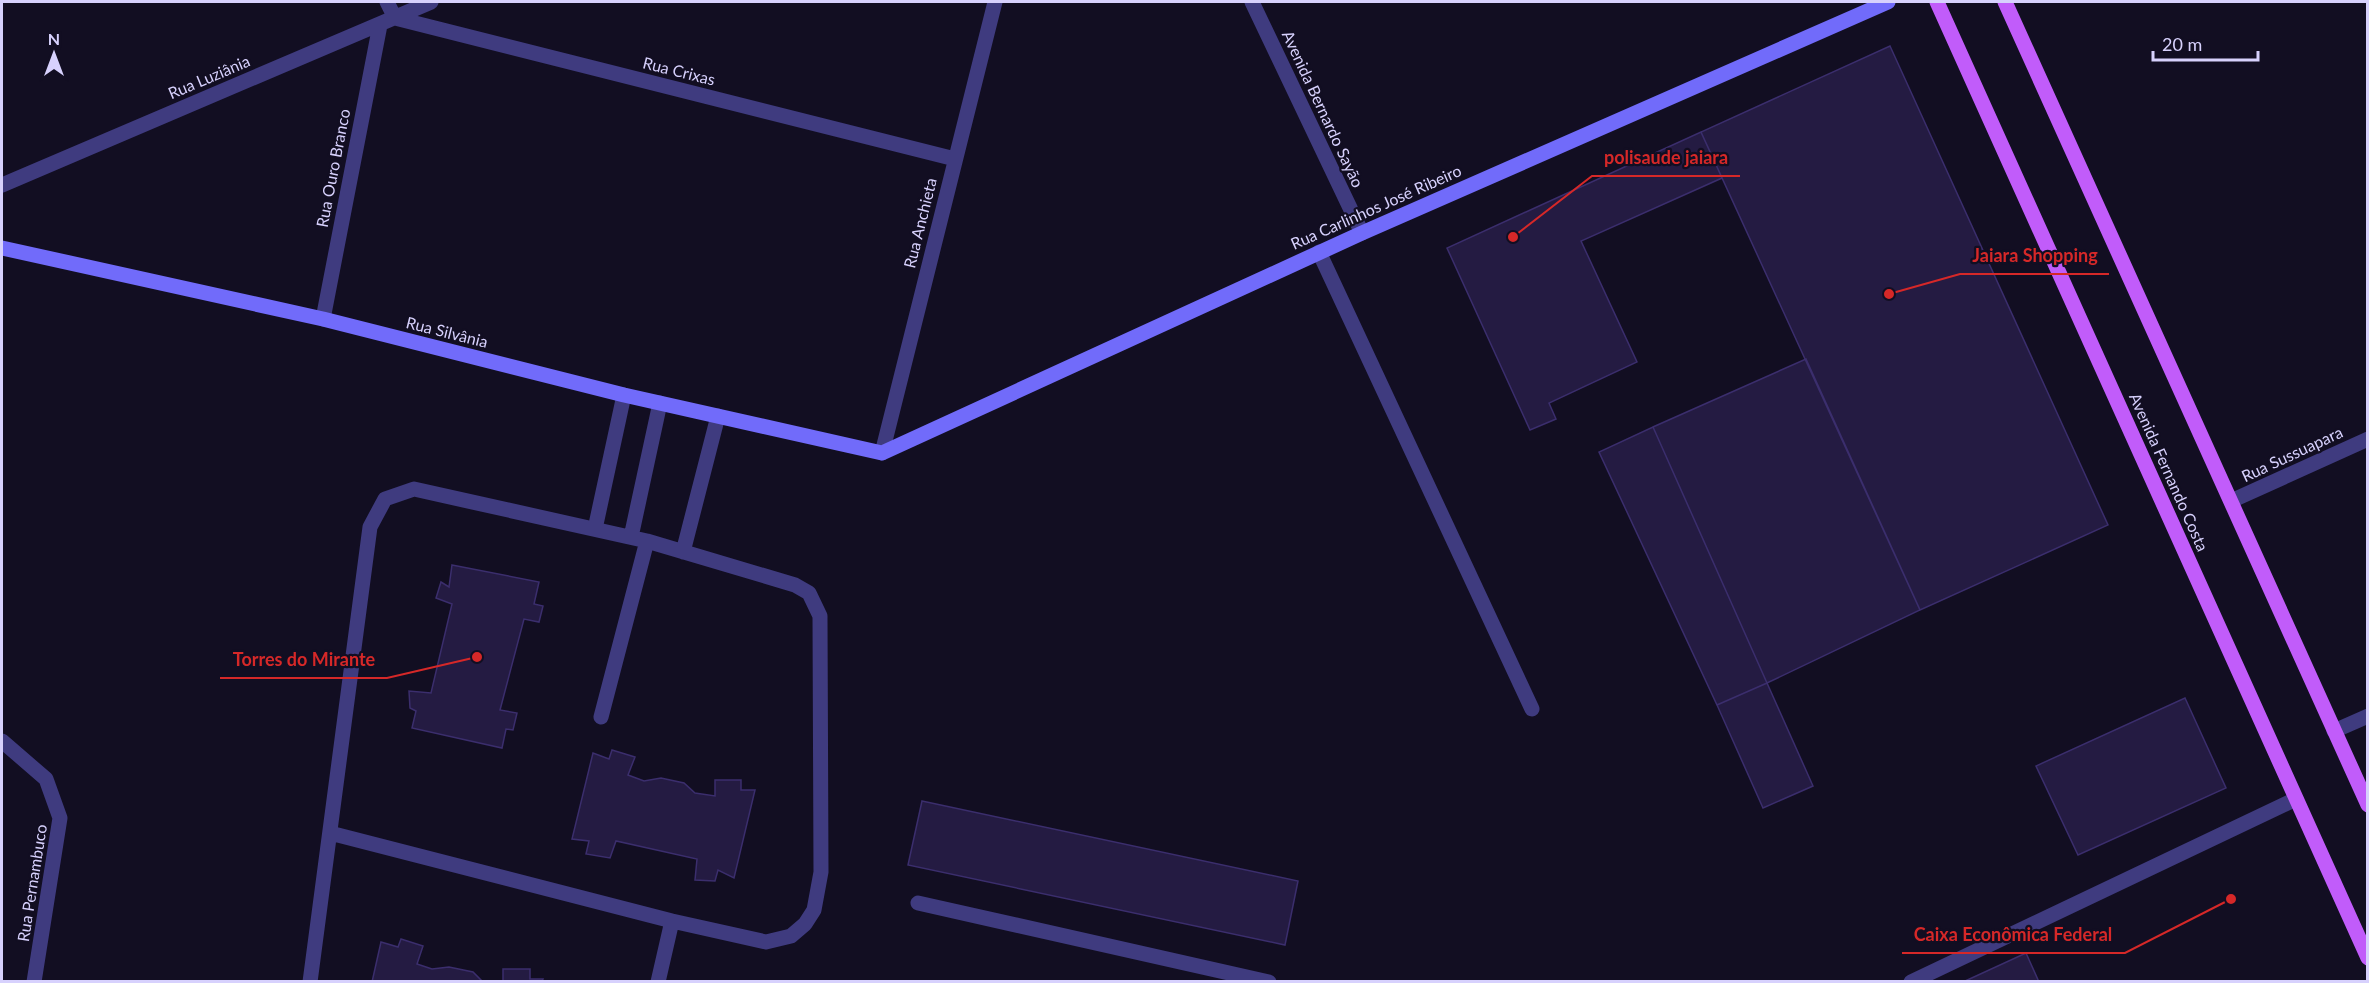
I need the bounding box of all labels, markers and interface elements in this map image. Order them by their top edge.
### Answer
north arrow [24,24,84,84]
scale bar [2153,24,2258,62]
street label: Avenida Bernardo Sayão [1279,27,1368,190]
text: N [48,29,60,48]
text: 20 m [2162,33,2202,55]
street label: Rua Luziânia [165,51,253,102]
street label: Rua Crixas [641,52,717,89]
street label: Rua Ouro Branco [312,107,353,229]
callout: polisaude jaiara [1592,140,1740,176]
text: polisaude jaiara [1604,146,1728,168]
street label: Rua Carlinhos José Ribeiro [1288,160,1464,253]
street label: Rua Anchieta [899,176,940,270]
callout: Jaiara Shopping [1960,238,2109,274]
text: Jaiara Shopping [1972,244,2098,266]
street label: Rua Silvânia [404,312,490,351]
street label: Avenida Fernando Costa [2126,390,2213,554]
street label: Rua Sussuapara [2238,422,2345,485]
callout: Torres do Mirante [220,642,387,678]
text: Torres do Mirante [233,648,376,670]
street label: Rua Pernambuco [13,823,50,943]
callout: Caixa Econômica Federal [1902,917,2125,953]
text: Caixa Econômica Federal [1914,923,2112,945]

